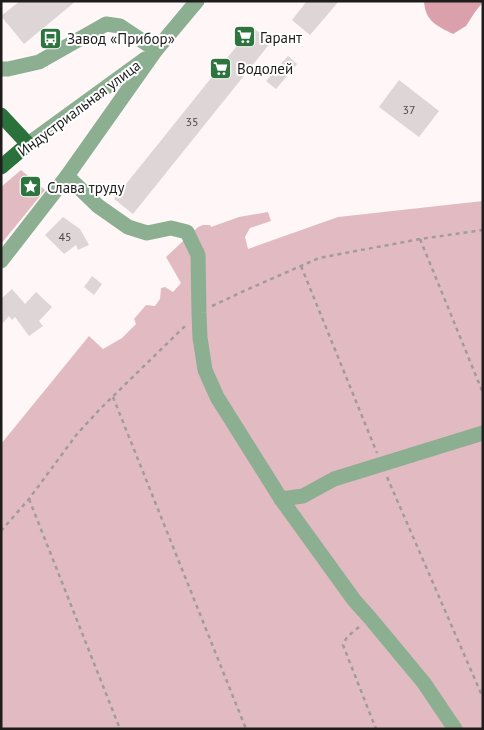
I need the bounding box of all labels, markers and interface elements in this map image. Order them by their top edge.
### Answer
supermarket icon: Гарант [232,25,256,49]
bus stop icon: Завод «Прибор» [39,26,63,50]
place label: Гарант [260,28,302,47]
place label: Завод «Прибор» [67,29,175,48]
street label: Индустриальная улица [14,56,144,160]
supermarket icon: Водолей [209,56,233,80]
place label: Водолей [237,59,293,78]
house number: 37 [402,102,416,117]
house number: 35 [185,114,199,129]
place icon: Слава труду [19,175,43,199]
place label: Слава труду [47,178,124,197]
house number: 45 [58,229,72,244]

